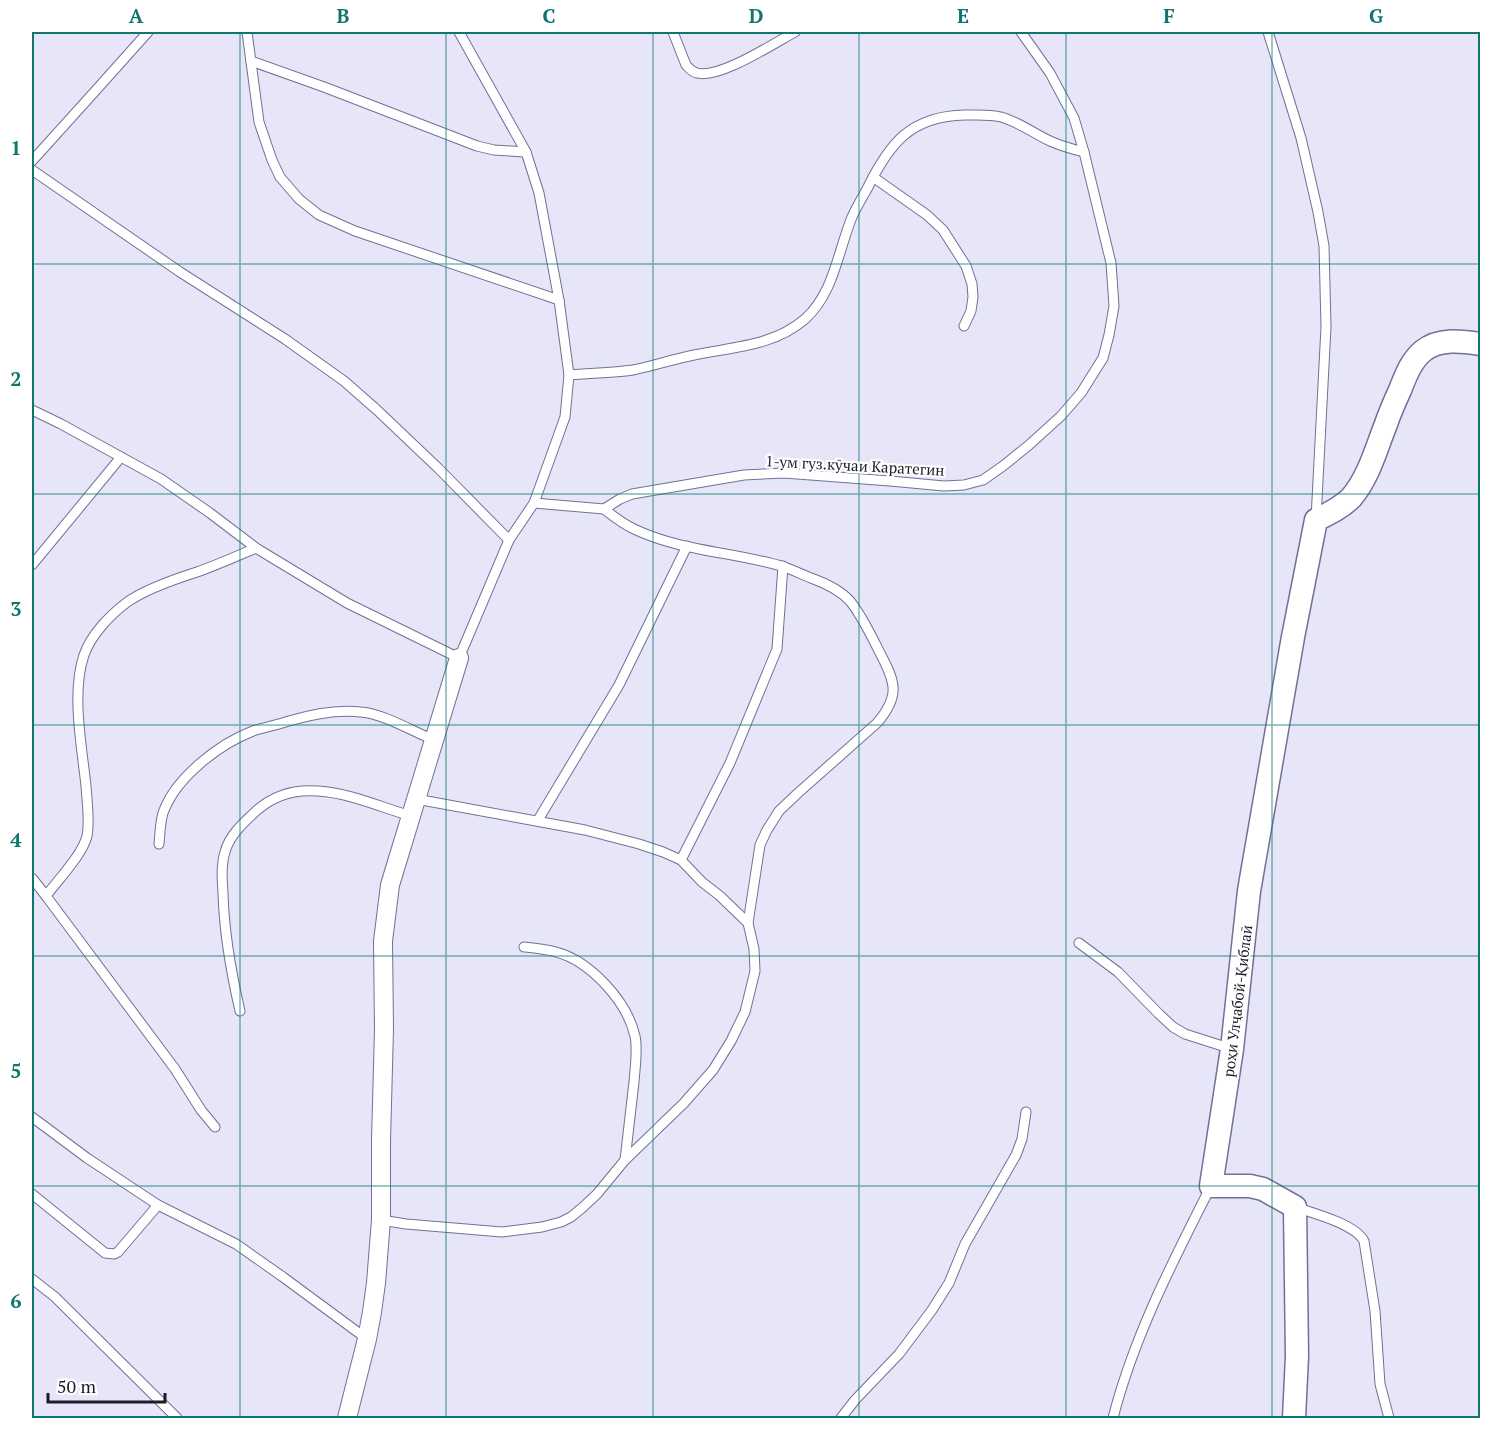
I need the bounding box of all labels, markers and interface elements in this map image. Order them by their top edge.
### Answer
text: A [129,2,144,29]
text: B [337,2,350,29]
text: C [542,2,556,29]
text: D [749,2,763,29]
text: E [957,2,969,29]
text: F [1163,2,1175,29]
text: G [1369,2,1383,29]
text: 1 [10,134,22,161]
text: 2 [10,365,22,392]
street label: 1-ум гуз.кӯчаи Каратегин [765,450,945,480]
text: 3 [10,595,22,622]
text: 4 [10,826,22,853]
street label: роҳи Улҷабой-Қиблаӣ [1218,924,1256,1078]
text: 5 [10,1057,22,1084]
text: 6 [10,1287,22,1314]
scale bar [48,1366,165,1404]
text: 50 m [57,1374,97,1398]

